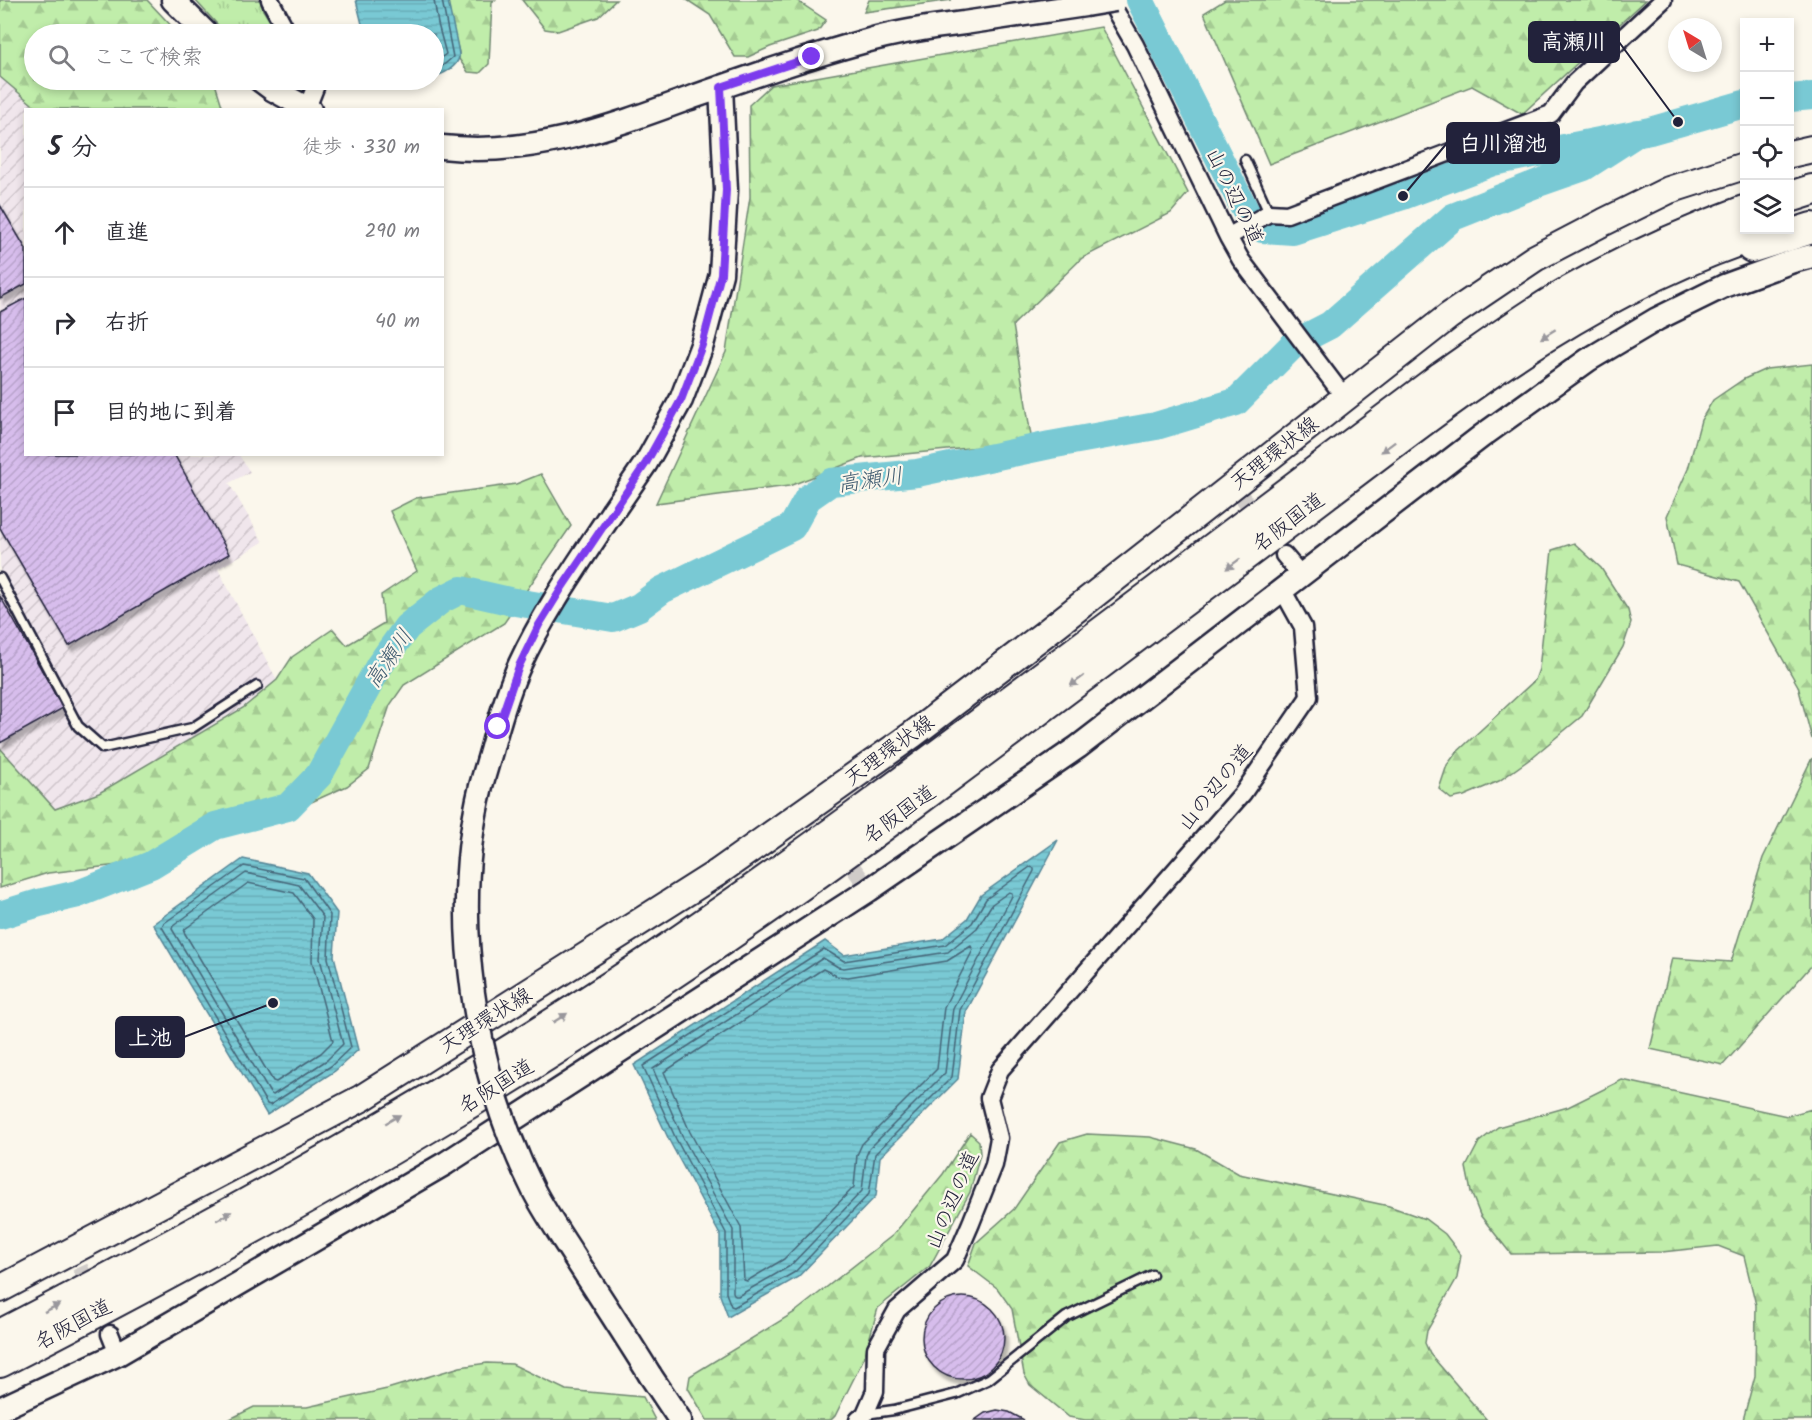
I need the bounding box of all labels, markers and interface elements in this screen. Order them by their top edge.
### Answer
north arrow [1668,18,1722,72]
map controls [1740,18,1794,234]
button: + [1740,18,1794,72]
callout: 高瀬川 [1529,22,1619,62]
search box [24,24,444,90]
text: 高瀬川 [1541,26,1607,61]
icon: search [45,41,78,74]
text: ここで検索 [93,41,203,76]
route end [798,43,824,69]
button: − [1740,72,1794,126]
callout: 白川溜池 [1447,123,1559,163]
button: locate [1740,126,1794,180]
text: 5 分 [48,127,97,169]
text: 白川溜池 [1459,128,1547,163]
text: 徒歩 · 330 m [302,132,420,164]
street label: 山の辺の道 [1196,142,1271,251]
button: layers [1740,180,1794,234]
icon: ahead [48,216,81,249]
text: 直進 [105,216,149,251]
text: 290 m [365,216,420,248]
icon: right [48,306,81,339]
text: 右折 [105,306,149,341]
text: 40 m [375,306,420,338]
one-way arrow [1540,328,1556,340]
icon: arrive [48,396,81,429]
text: 目的地に到着 [105,396,237,431]
street label: 天理環状線 [1223,409,1326,500]
one-way arrow [1381,440,1396,452]
water label: 高瀬川 [835,460,905,503]
street label: 名阪国道 [1245,485,1332,562]
one-way arrow [1225,557,1240,569]
water label: 高瀬川 [357,622,423,697]
one-way arrow [1069,675,1085,687]
street label: 天理環状線 [838,707,942,795]
route start [484,713,510,739]
street label: 山の辺の道 [1170,737,1262,839]
street label: 名阪国道 [856,777,944,853]
street label: 天理環状線 [433,979,539,1063]
one-way arrow [552,1013,568,1024]
callout: 上池 [116,1017,184,1057]
text: 上池 [128,1022,172,1057]
street label: 名阪国道 [452,1051,541,1124]
one-way arrow [385,1114,401,1125]
street label: 山の辺の道 [918,1146,989,1255]
one-way arrow [216,1211,233,1221]
street label: 名阪国道 [29,1291,119,1360]
one-way arrow [43,1304,61,1314]

